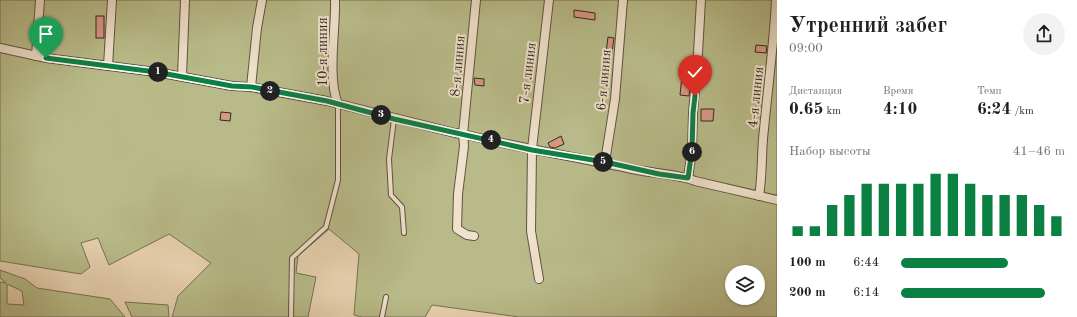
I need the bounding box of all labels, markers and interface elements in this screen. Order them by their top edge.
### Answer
button: share [1023,13,1065,55]
text: Утренний забег [789,15,947,37]
pin [29,17,63,58]
street label: 10-я линия [316,17,330,87]
icon: arrive [35,23,57,45]
street label: 8-я линия [448,35,468,97]
street label: 7-я линия [517,42,539,105]
text: 09:00 [789,42,823,55]
street label: 6-я линия [594,49,614,111]
pin [678,55,712,96]
icon: check [684,61,706,83]
pin: 1 [148,62,168,82]
text: 1 [155,66,161,77]
street label: 4-я линия [746,66,766,128]
pin: 2 [260,81,280,101]
text: 2 [267,85,273,96]
text: Дистанция [789,86,842,97]
text: Время [883,86,913,97]
text: Темп [977,86,1002,97]
text: 0.65 [789,101,823,118]
text: 4:10 [883,101,917,118]
text: 6:24 [977,101,1011,118]
pin: 3 [371,105,391,125]
text: km [823,106,841,117]
text: /km [1011,106,1034,117]
text: 3 [378,109,384,120]
pin: 4 [481,130,501,150]
text: 4 [488,134,494,145]
pin: 6 [682,142,702,162]
text: Набор высоты [789,145,871,158]
text: 41–46 m [1013,145,1065,158]
text: 6 [689,146,695,157]
pin: 5 [593,152,613,172]
text: 5 [600,156,606,167]
text: 100 m [789,256,826,269]
text: 6:44 [853,256,879,269]
map controls [725,265,765,305]
button: layers [725,265,765,305]
text: 200 m [789,286,826,299]
text: 6:14 [853,286,879,299]

